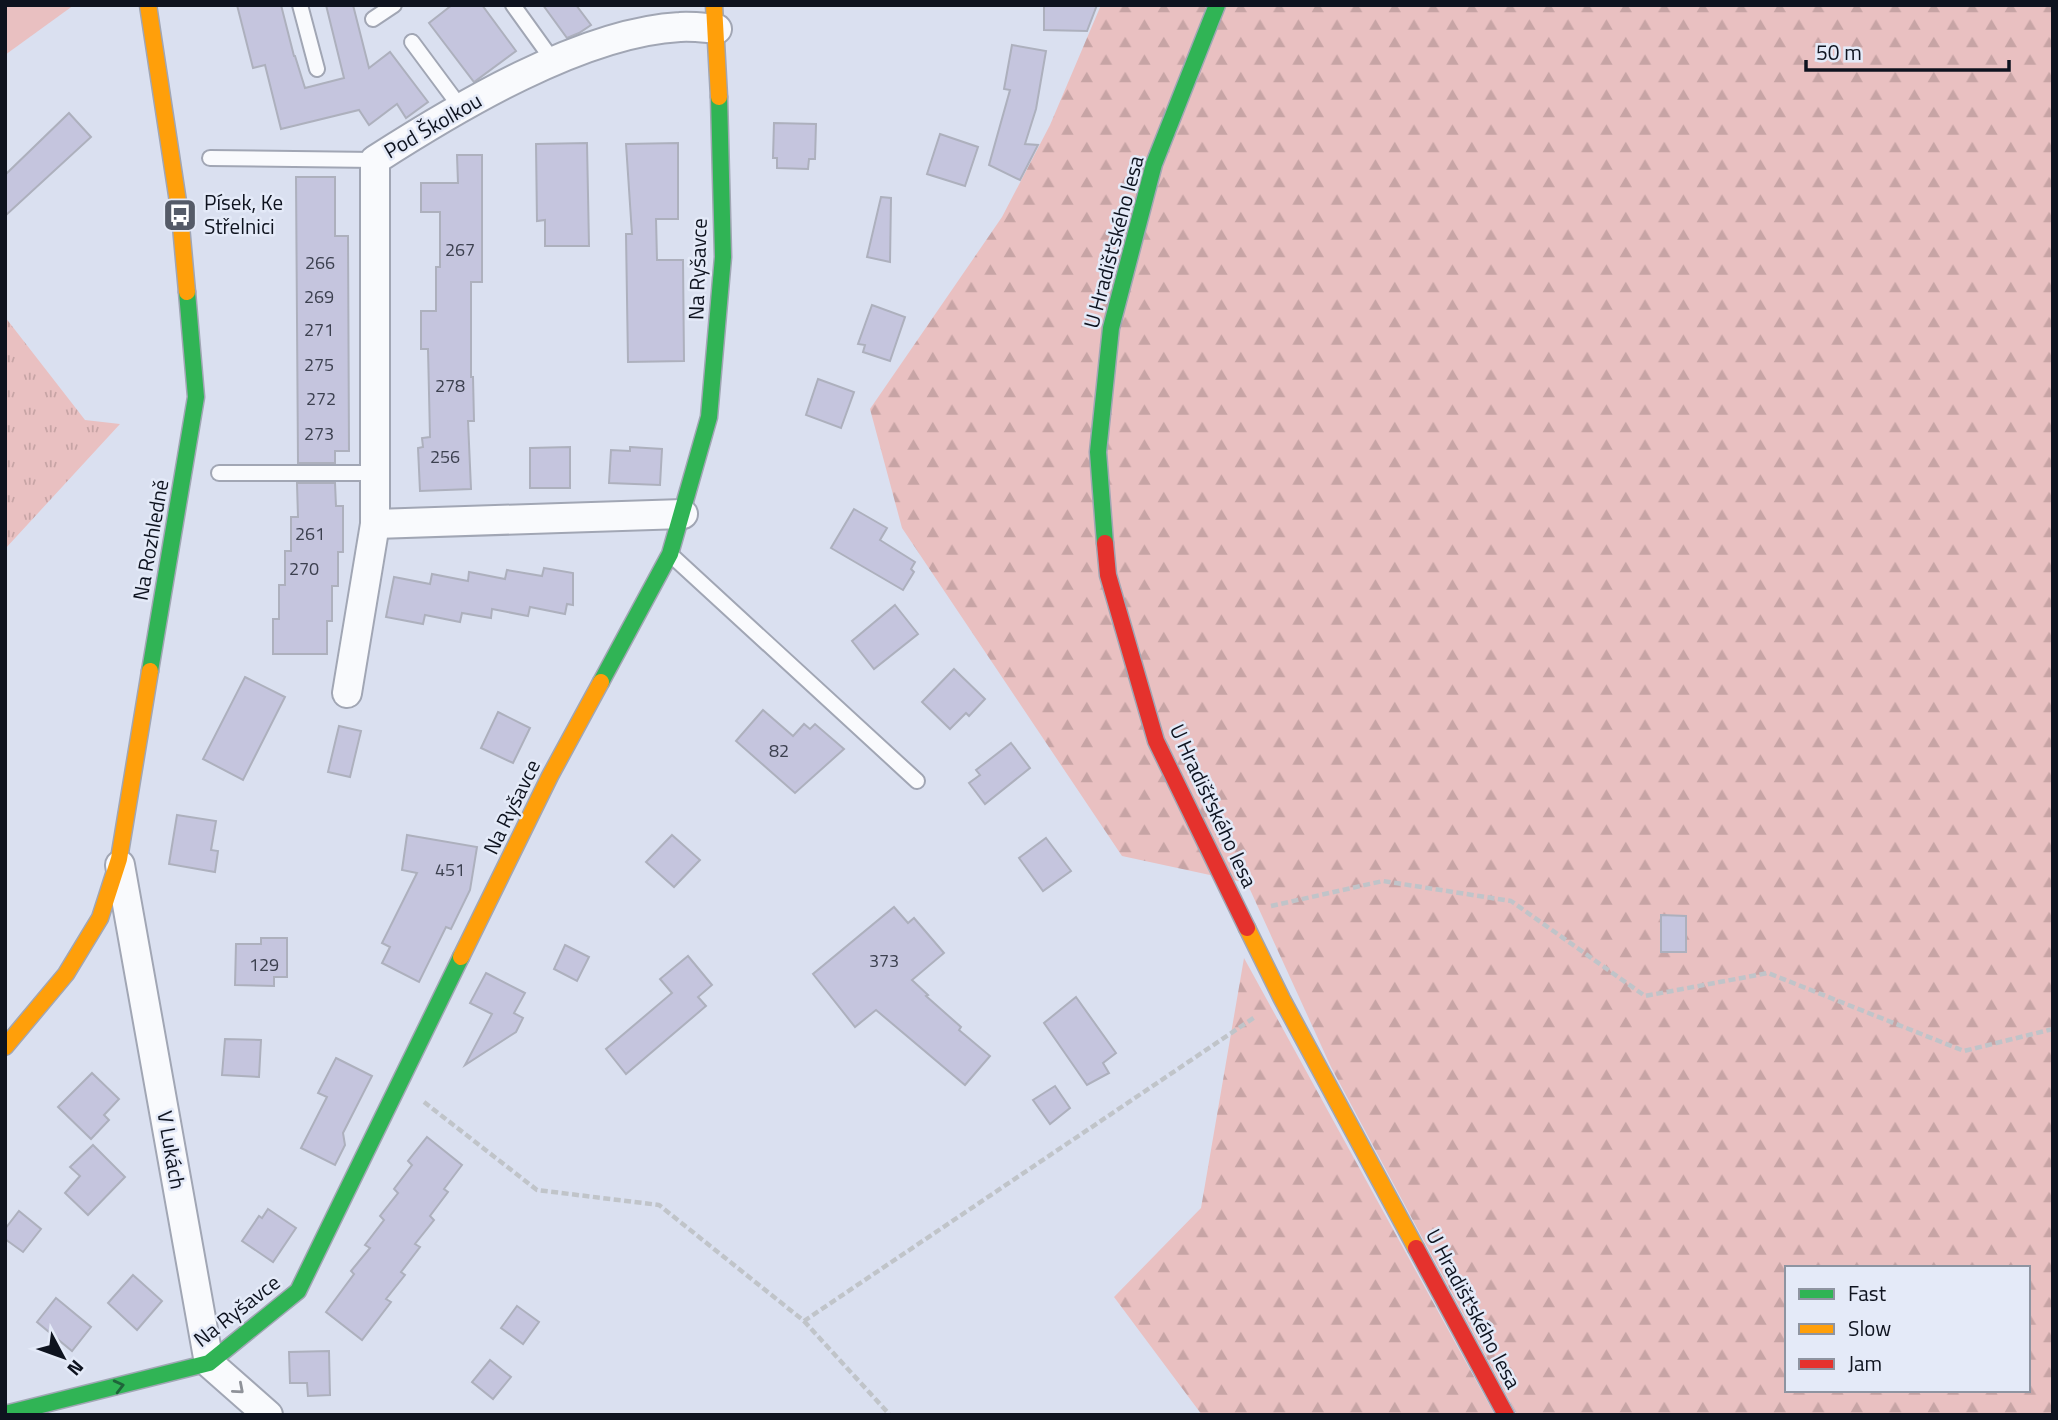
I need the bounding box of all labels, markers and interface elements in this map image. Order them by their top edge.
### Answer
scale bar [1806,28,2009,72]
text: 50 m [1816,36,1862,68]
street label: Pod Školkou [378,84,487,166]
street label: U Hradišťského lesa [1075,151,1152,332]
place label: Písek, Ke Střelnici [204,186,283,242]
bus stop icon: Písek, Ke Střelnici [161,196,199,234]
street label: Na Ryšavce [679,217,715,320]
house number: 267 [445,236,475,263]
house number: 266 [305,249,335,276]
house number: 269 [304,283,334,310]
house number: 271 [304,316,334,343]
house number: 275 [304,351,334,378]
house number: 278 [435,372,465,399]
house number: 272 [306,385,336,412]
house number: 273 [304,420,334,447]
house number: 256 [430,443,460,470]
street label: Na Rozhledně [124,477,176,603]
house number: 261 [295,520,325,547]
house number: 270 [289,555,319,582]
street label: U Hradišťského lesa [1162,718,1266,893]
house number: 82 [769,737,789,764]
street label: Na Ryšavce [474,754,548,859]
house number: 451 [435,856,465,883]
house number: 373 [869,947,899,974]
house number: 129 [249,951,279,978]
street label: V Lukách [149,1108,195,1191]
street label: U Hradišťského lesa [1418,1223,1530,1395]
street label: Na Ryšavce [186,1266,286,1354]
legend [1785,1266,2030,1392]
text: Fast [1848,1277,1887,1309]
text: Slow [1848,1312,1891,1344]
north arrow [28,1322,98,1392]
text: Jam [1848,1347,1882,1379]
text: N [61,1354,91,1383]
one-way arrow [113,1379,125,1394]
one-way arrow [230,1381,243,1393]

